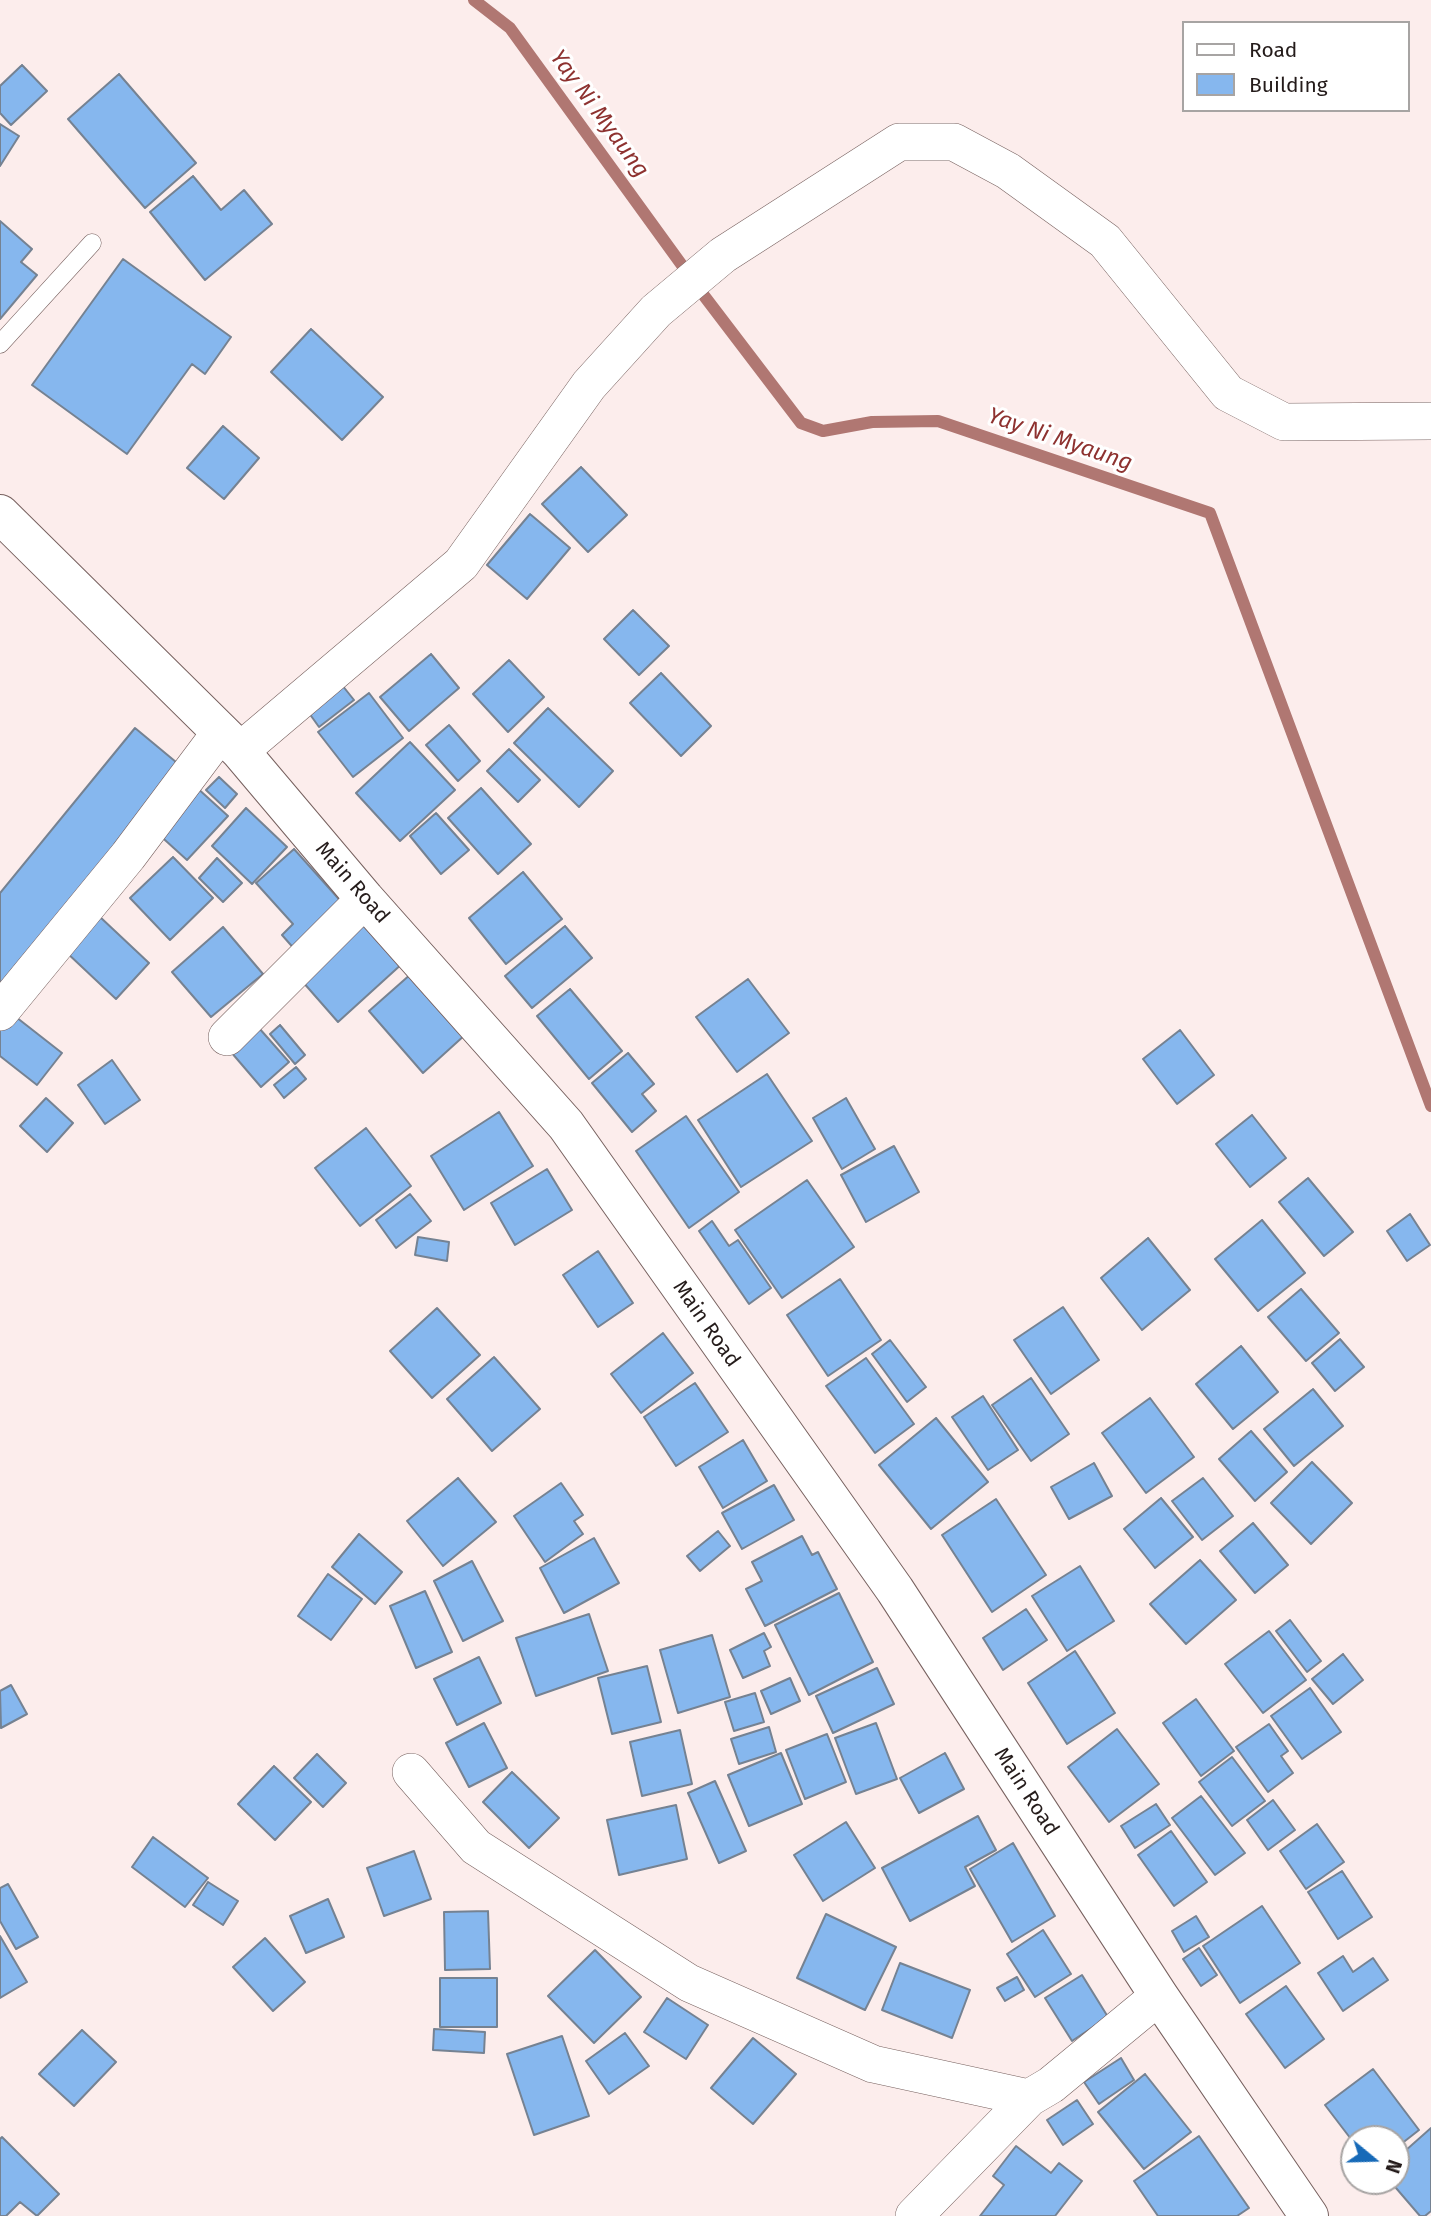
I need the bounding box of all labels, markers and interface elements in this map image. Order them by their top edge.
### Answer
legend [1182,21,1410,112]
text: Road [1249,37,1297,63]
water label: Yay Ni Myaung [543,45,655,183]
text: Building [1249,72,1328,98]
water label: Yay Ni Myaung [984,402,1136,478]
street label: Main Road [310,837,394,929]
street label: Main Road [667,1276,745,1372]
street label: Main Road [988,1743,1064,1841]
north arrow [1340,2125,1410,2195]
text: N [1381,2157,1406,2176]

